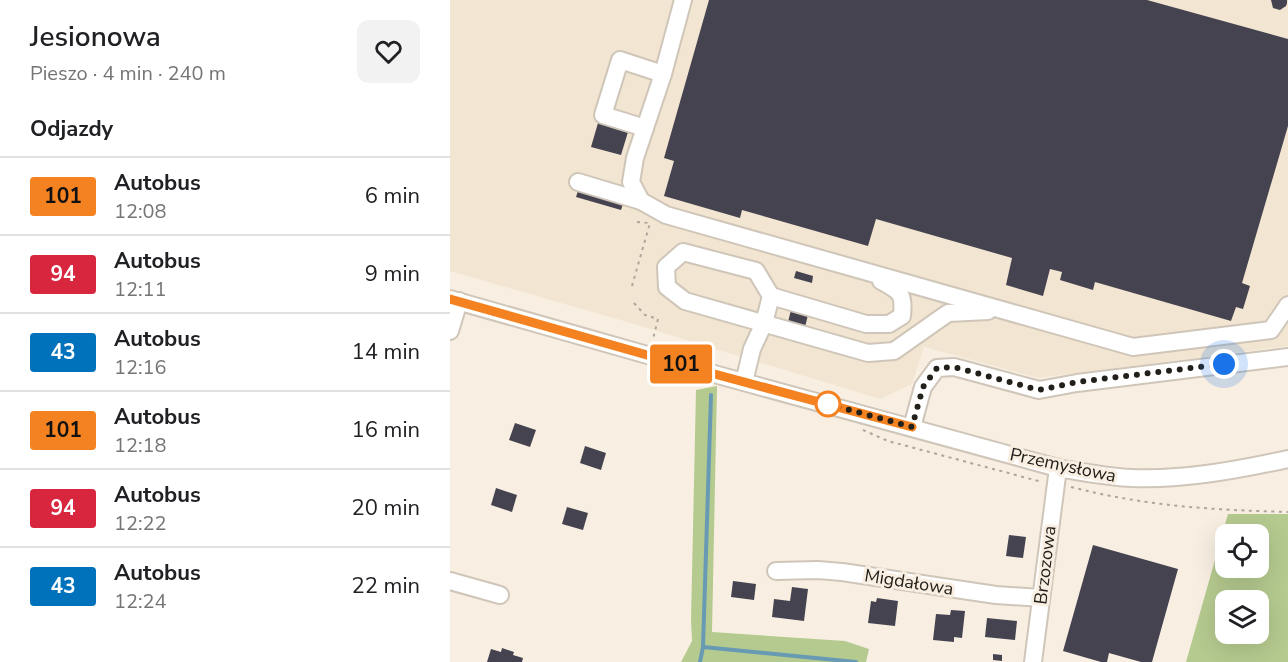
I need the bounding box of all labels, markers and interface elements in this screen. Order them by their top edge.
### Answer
text: Jesionowa [30,18,161,56]
button: heart [357,20,420,83]
text: Pieszo · 4 min · 240 m [30,60,226,87]
text: Odjazdy [30,114,113,144]
text: Autobus [114,168,201,198]
text: 6 min [365,181,420,211]
text: 101 [44,182,82,210]
text: 12:08 [114,198,167,225]
text: Autobus [114,246,201,276]
text: 9 min [365,259,420,289]
text: 94 [50,260,76,288]
text: 12:11 [114,276,167,303]
text: Autobus [114,324,201,354]
text: 14 min [352,337,420,367]
text: 43 [50,338,76,366]
line badge: 101 [646,344,716,384]
your location [1209,349,1239,379]
text: 101 [662,350,700,378]
text: 12:16 [114,354,167,381]
unlabelled marker [815,391,841,417]
text: Autobus [114,402,201,432]
text: 16 min [352,415,420,445]
text: 101 [44,416,82,444]
text: 12:18 [114,432,167,459]
street label: Przemysłowa [1008,442,1118,488]
text: Autobus [114,480,201,510]
text: 20 min [352,493,420,523]
text: 94 [50,494,76,522]
text: 12:22 [114,510,167,537]
street label: Brzozowa [1028,524,1062,606]
map controls [1215,524,1269,644]
button: locate [1215,524,1269,578]
text: Autobus [114,558,201,588]
street label: Migdałowa [863,563,955,601]
text: 22 min [352,571,420,601]
text: 43 [50,572,76,600]
text: 12:24 [114,588,167,615]
button: layers [1215,590,1269,644]

